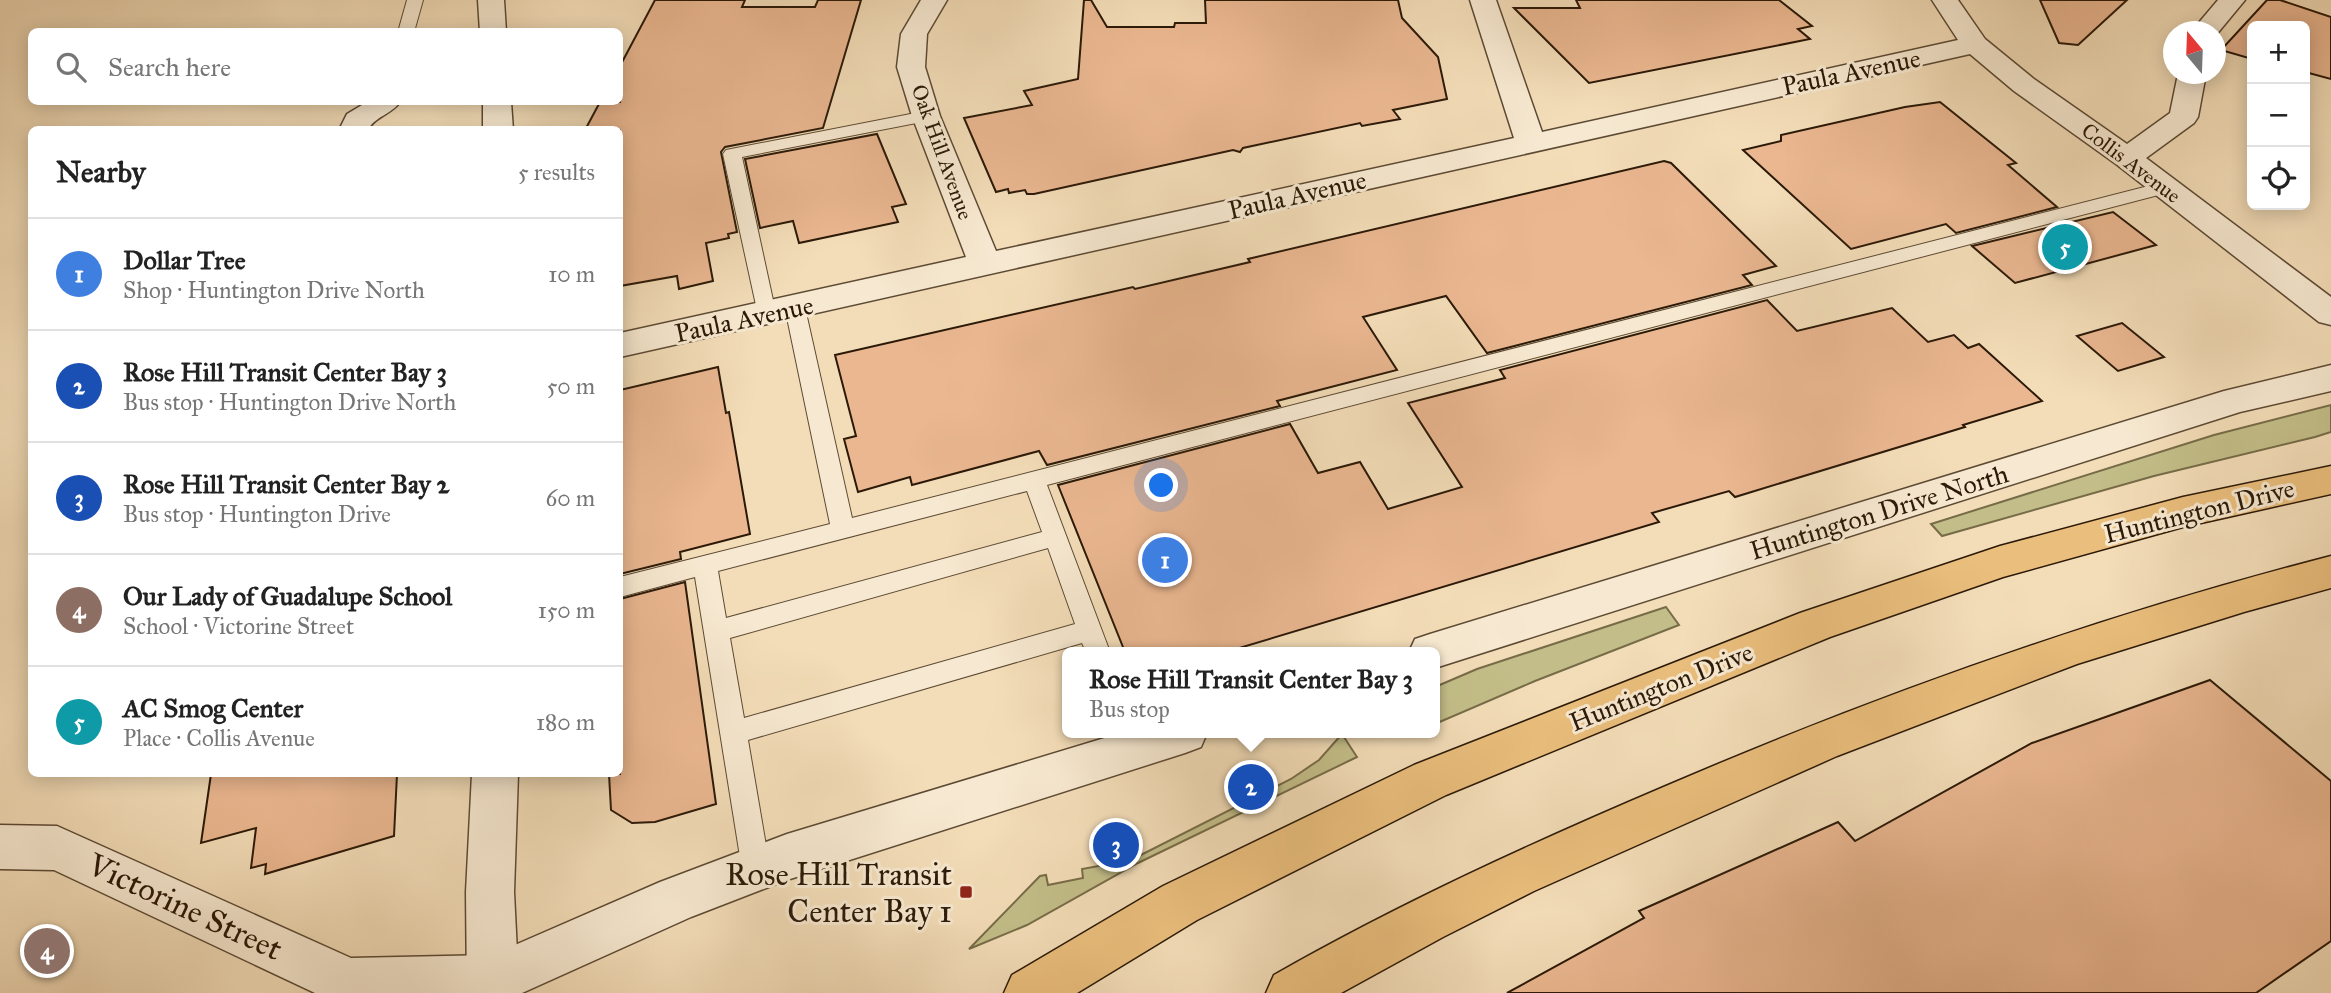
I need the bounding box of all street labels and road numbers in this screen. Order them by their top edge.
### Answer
street label: Paula Avenue [1779,42,1923,102]
street label: Oak Hill Avenue [905,81,979,223]
street label: Collis Avenue [2076,117,2186,209]
street label: Paula Avenue [1225,164,1369,226]
street label: Paula Avenue [672,289,816,349]
street label: Huntington Drive North [1746,457,2013,567]
street label: Huntington Drive [2101,472,2298,550]
street label: Huntington Drive [1565,636,1757,738]
street label: Victorine Street [81,845,288,969]

